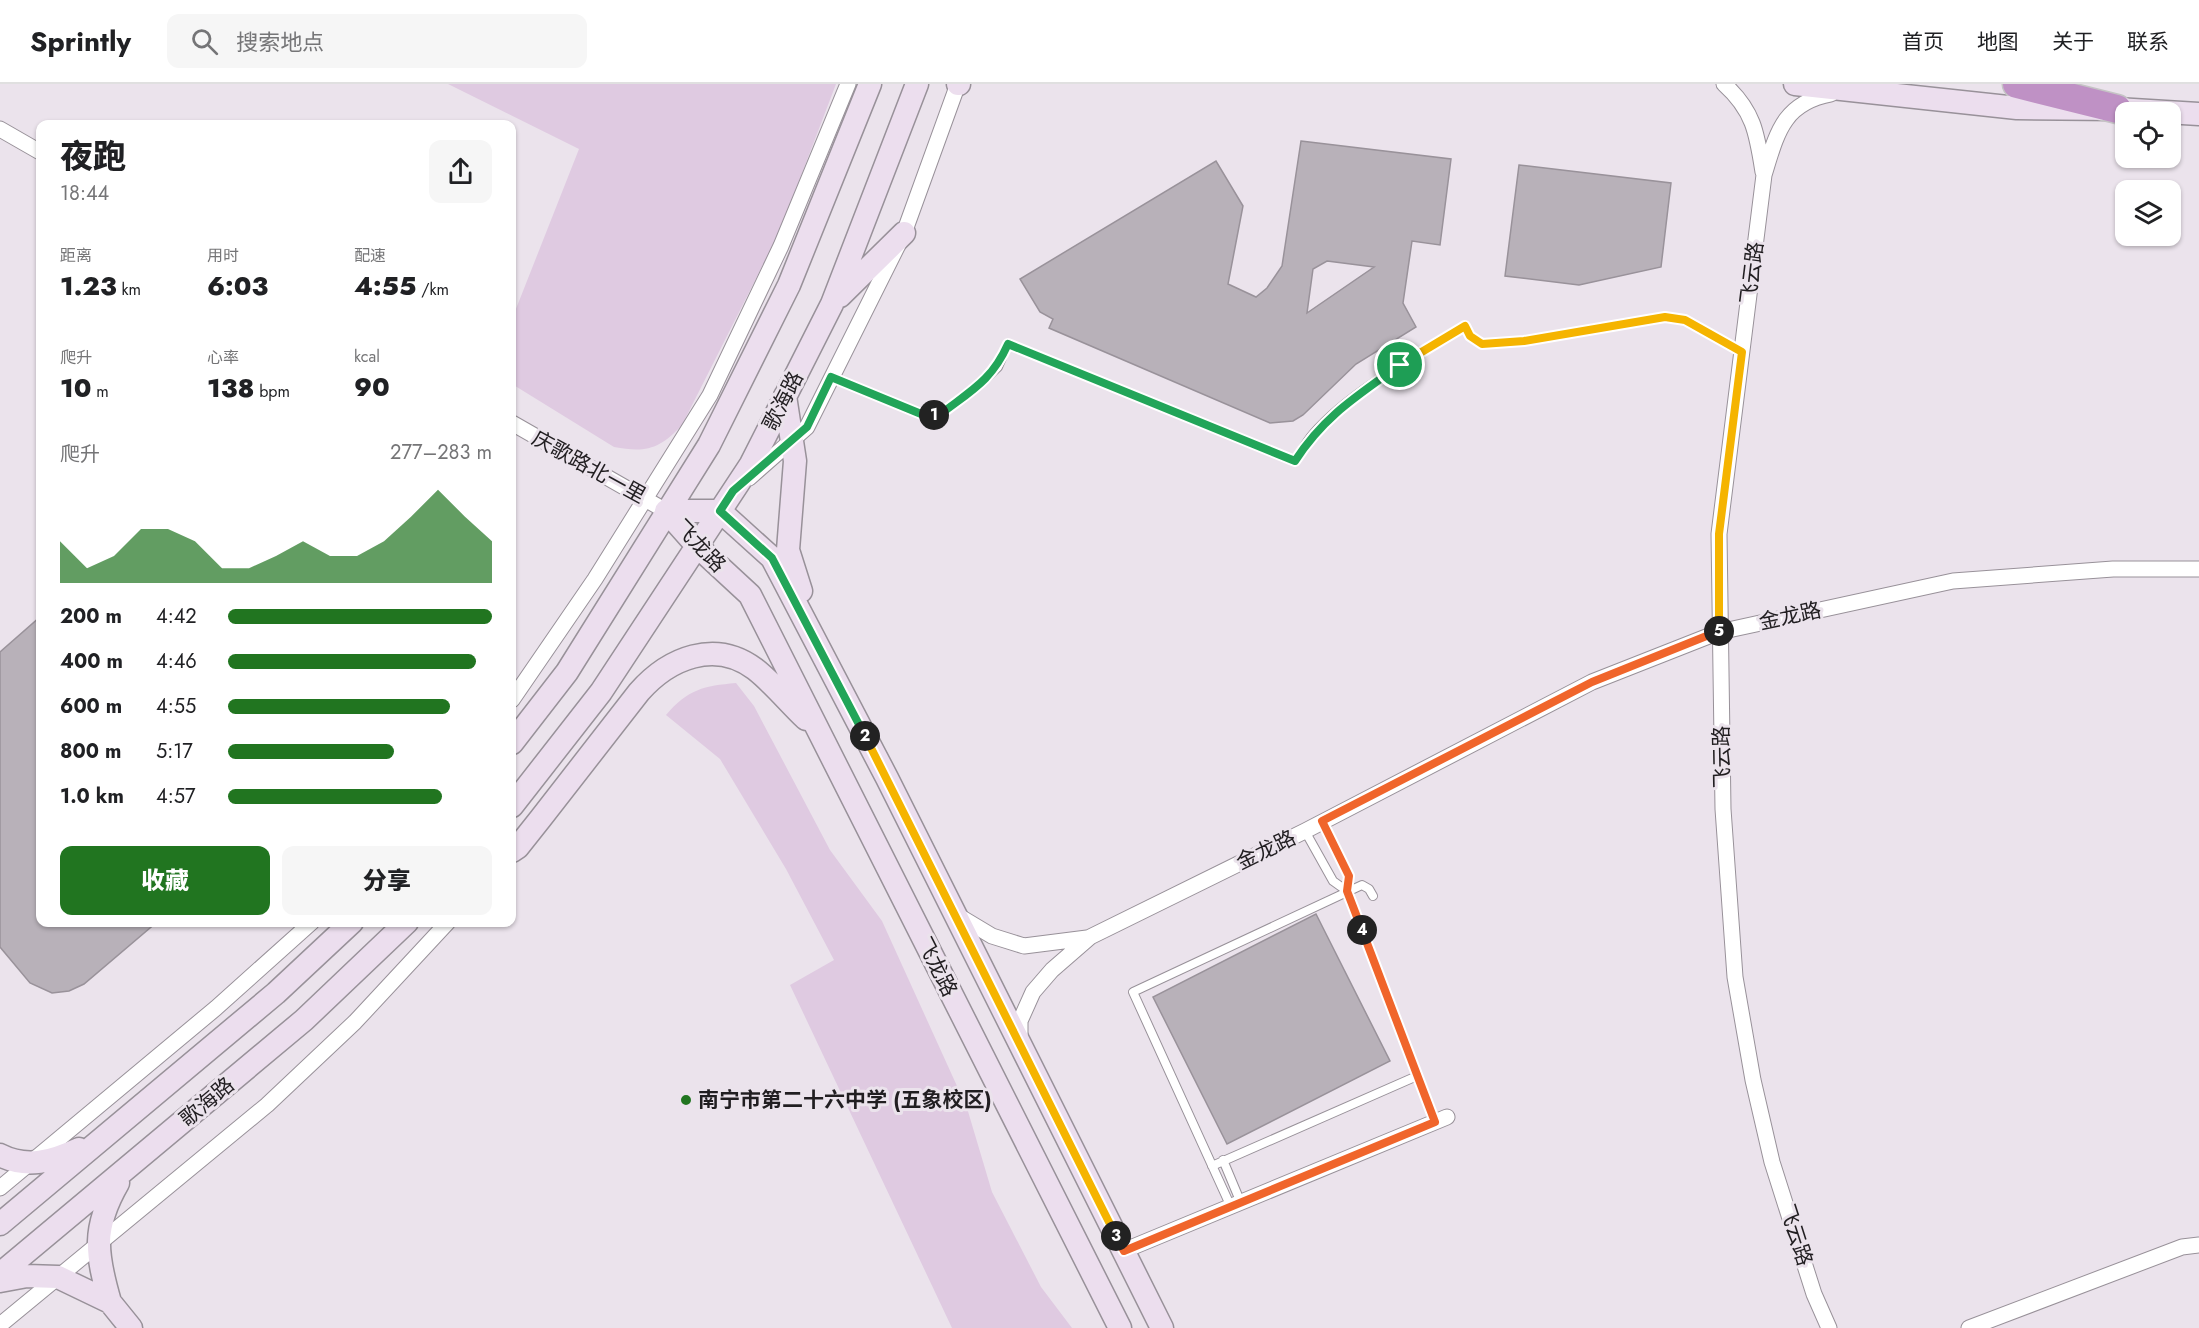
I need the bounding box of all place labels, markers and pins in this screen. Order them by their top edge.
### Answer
pin [1374,339,1425,390]
pin: 1 [919,400,949,430]
pin: 5 [1704,616,1734,646]
pin: 2 [850,721,880,751]
pin: 4 [1347,915,1377,945]
place label: 南宁市第二十六中学 (五象校区) [698,1085,992,1115]
marker: 南宁市第二十六中学 (五象校区) [679,1093,693,1107]
pin: 3 [1101,1221,1131,1251]

